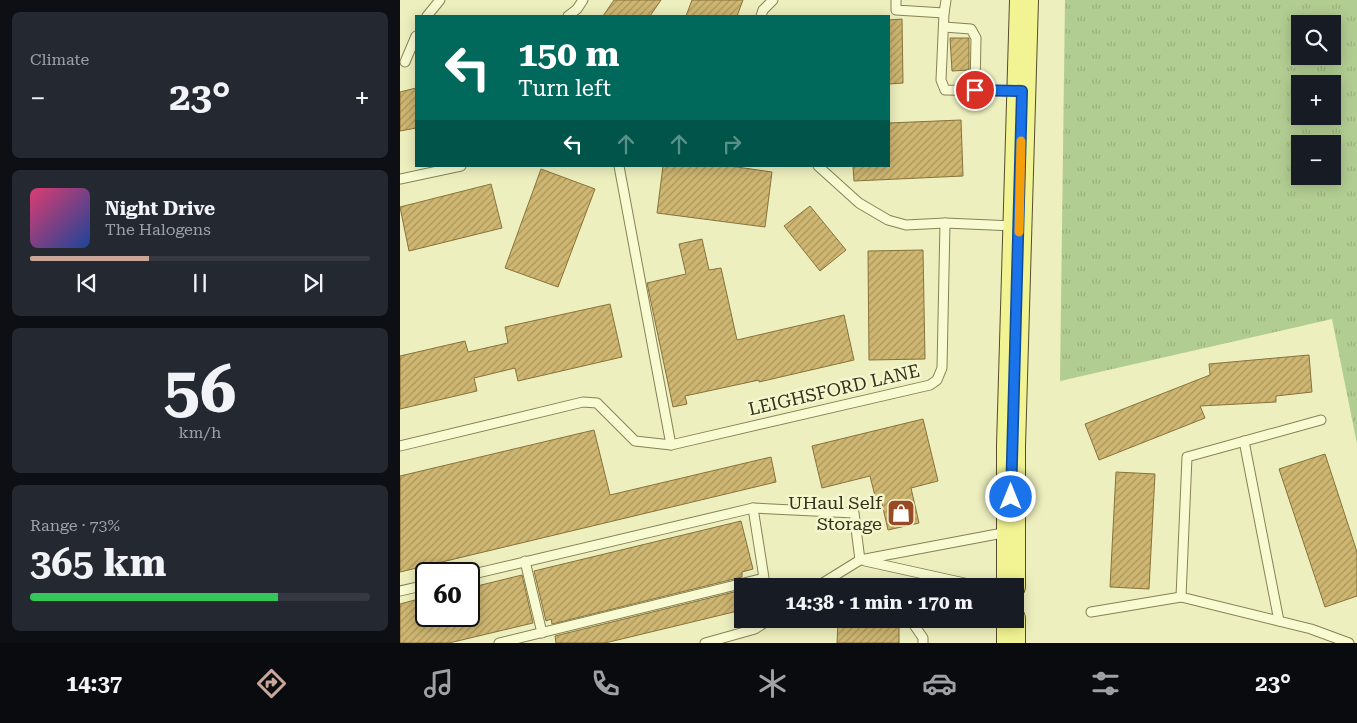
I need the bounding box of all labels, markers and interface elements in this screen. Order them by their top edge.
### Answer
map controls [1291,15,1341,185]
button: search [1291,15,1341,65]
text: 150 m [518,34,619,75]
icon: left [435,35,500,100]
text: Climate [30,50,89,69]
pin [954,69,996,111]
text: 23° [169,75,231,119]
button: + [1291,75,1341,125]
text: Turn left [518,76,611,101]
icon: arrive [961,76,989,104]
text: − [30,82,46,115]
text: + [354,82,370,115]
icon: left [559,130,587,158]
icon: ahead [612,130,640,158]
icon: ahead [665,130,693,158]
icon: right [718,130,746,158]
button: − [1291,135,1341,185]
text: Night Drive [105,197,215,220]
text: The Halogens [105,220,211,239]
icon: previous [73,269,101,297]
icon: pause [186,269,214,297]
icon: next [299,269,327,297]
text: 56 [164,352,236,428]
street label: LEIGHSFORD LANE [746,360,922,419]
text: km/h [179,423,221,442]
position arrow [984,470,1036,522]
place label: UHaul Self Storage [788,492,883,534]
shop icon: UHaul Self Storage [886,498,916,528]
text: Range · 73% [30,516,120,535]
text: 365 km [30,541,166,585]
speed limit sign: 60 [415,562,480,627]
text: 14:38 · 1 min · 170 m [785,591,973,614]
icon: directions [254,666,289,701]
icon: music [421,666,456,701]
icon: phone [588,666,623,701]
icon: climate [755,666,790,701]
icon: car [922,666,957,701]
icon: filters [1088,666,1123,701]
text: 14:37 [66,671,122,696]
text: 23° [1255,671,1291,696]

